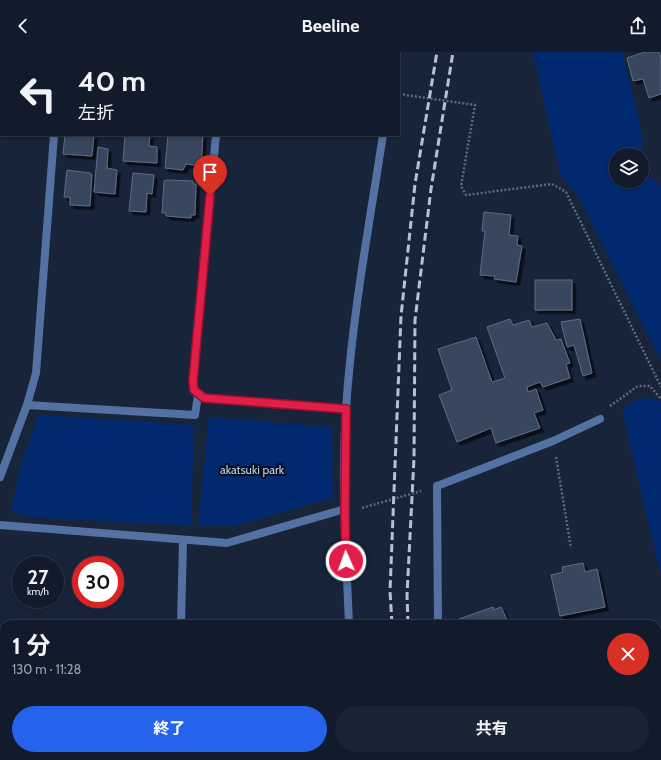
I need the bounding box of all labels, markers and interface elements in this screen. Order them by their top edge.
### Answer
icon: back [12,15,34,37]
text: Beeline [301,15,360,37]
icon: share [627,15,649,37]
text: 40 m [78,64,146,98]
icon: left [12,68,64,120]
text: 左折 [78,102,114,124]
map controls [609,148,649,188]
button: layers [609,148,649,188]
pin [193,155,227,196]
icon: arrive [199,161,221,183]
park label: akatsuki park [220,462,285,477]
position arrow [325,540,367,582]
speed limit sign: 30 [72,556,124,608]
text: 27 [28,565,48,589]
text: km/h [27,585,49,598]
text: 1 分 [12,631,50,660]
button: close [607,633,649,675]
text: 130 m · 11:28 [12,661,82,677]
button: 終了 [12,706,327,752]
button: 共有 [335,706,649,752]

